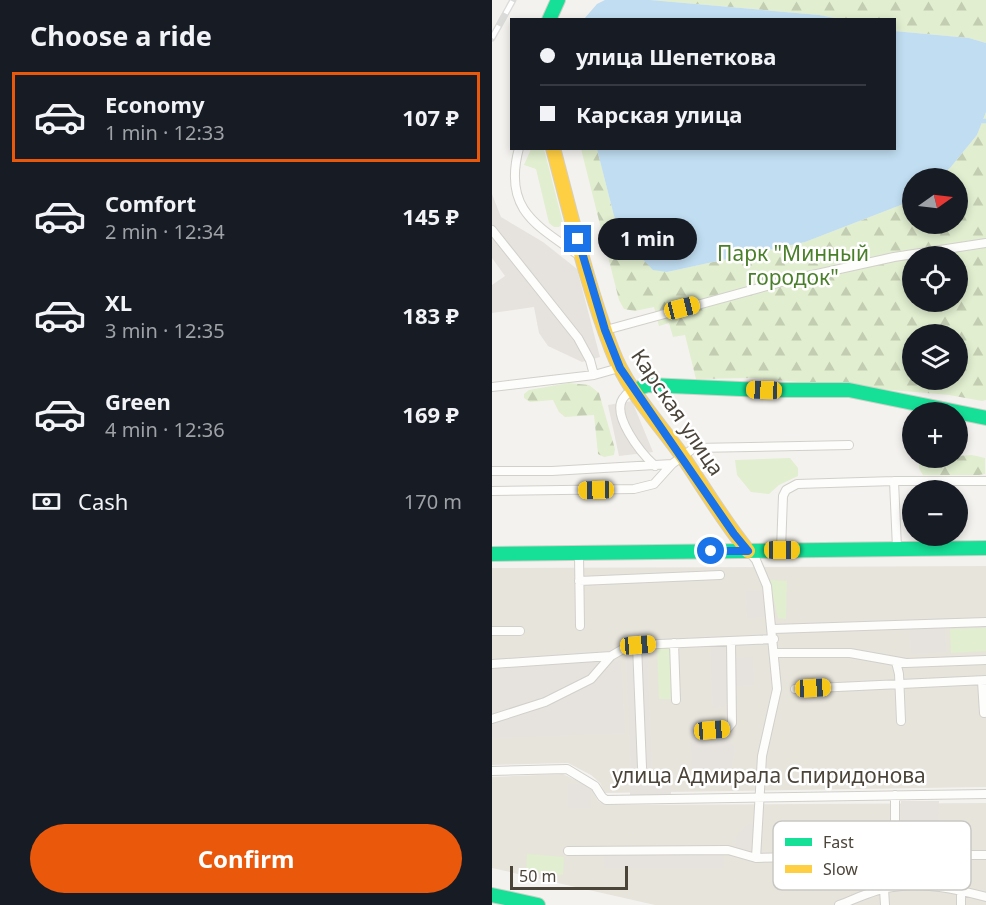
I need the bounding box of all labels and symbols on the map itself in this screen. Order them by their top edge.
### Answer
north arrow [902,168,968,234]
callout: 1 min [599,218,698,260]
route end [564,225,591,252]
park label: Парк "Минный городок" [717,239,869,291]
car [662,295,702,321]
street label: Карская улица [625,343,731,481]
car [746,380,782,400]
car [578,481,614,499]
route start [697,537,724,564]
car [764,541,800,559]
car [619,634,657,656]
car [795,678,831,698]
car [693,719,731,741]
street label: улица Адмирала Спиридонова [612,761,926,789]
legend [773,821,971,890]
text: Fast [823,831,854,853]
text: Slow [823,858,858,880]
scale bar [510,863,628,890]

